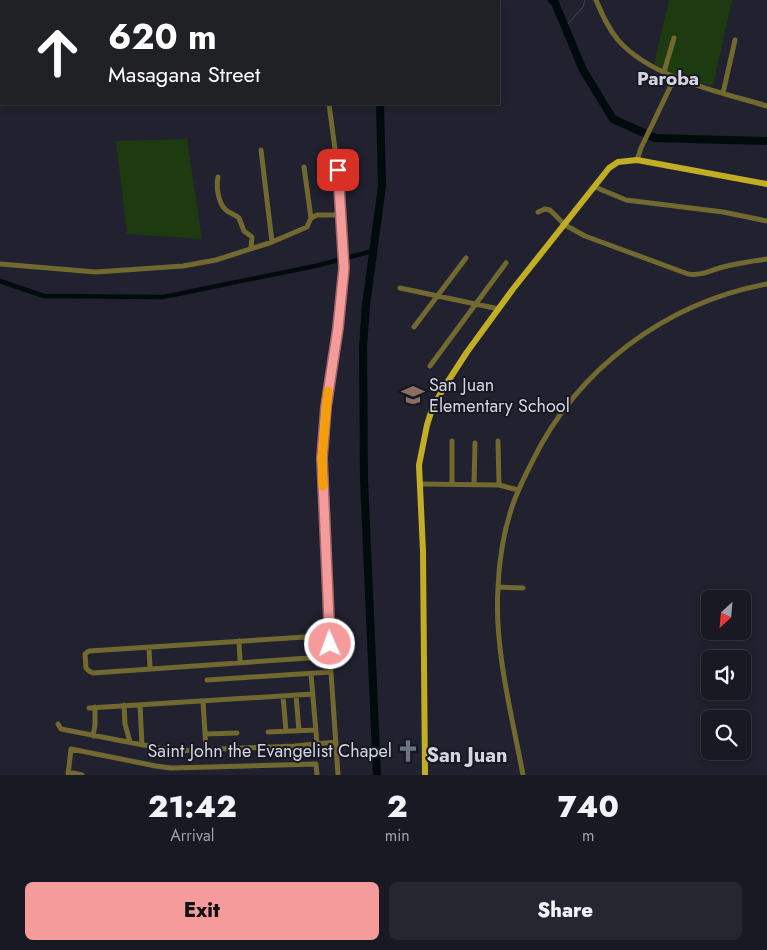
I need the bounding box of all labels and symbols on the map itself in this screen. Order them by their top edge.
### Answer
district label: Paroba [637,65,699,92]
pin [317,149,359,191]
place label: San Juan Elementary School [429,372,570,419]
school or university icon: San Juan Elementary School [400,382,426,408]
north arrow [701,590,751,640]
position arrow [303,617,355,669]
place label: Saint John the Evangelist Chapel [147,738,392,764]
church icon: Saint John the Evangelist Chapel [395,738,421,764]
district label: San Juan [426,741,508,770]

